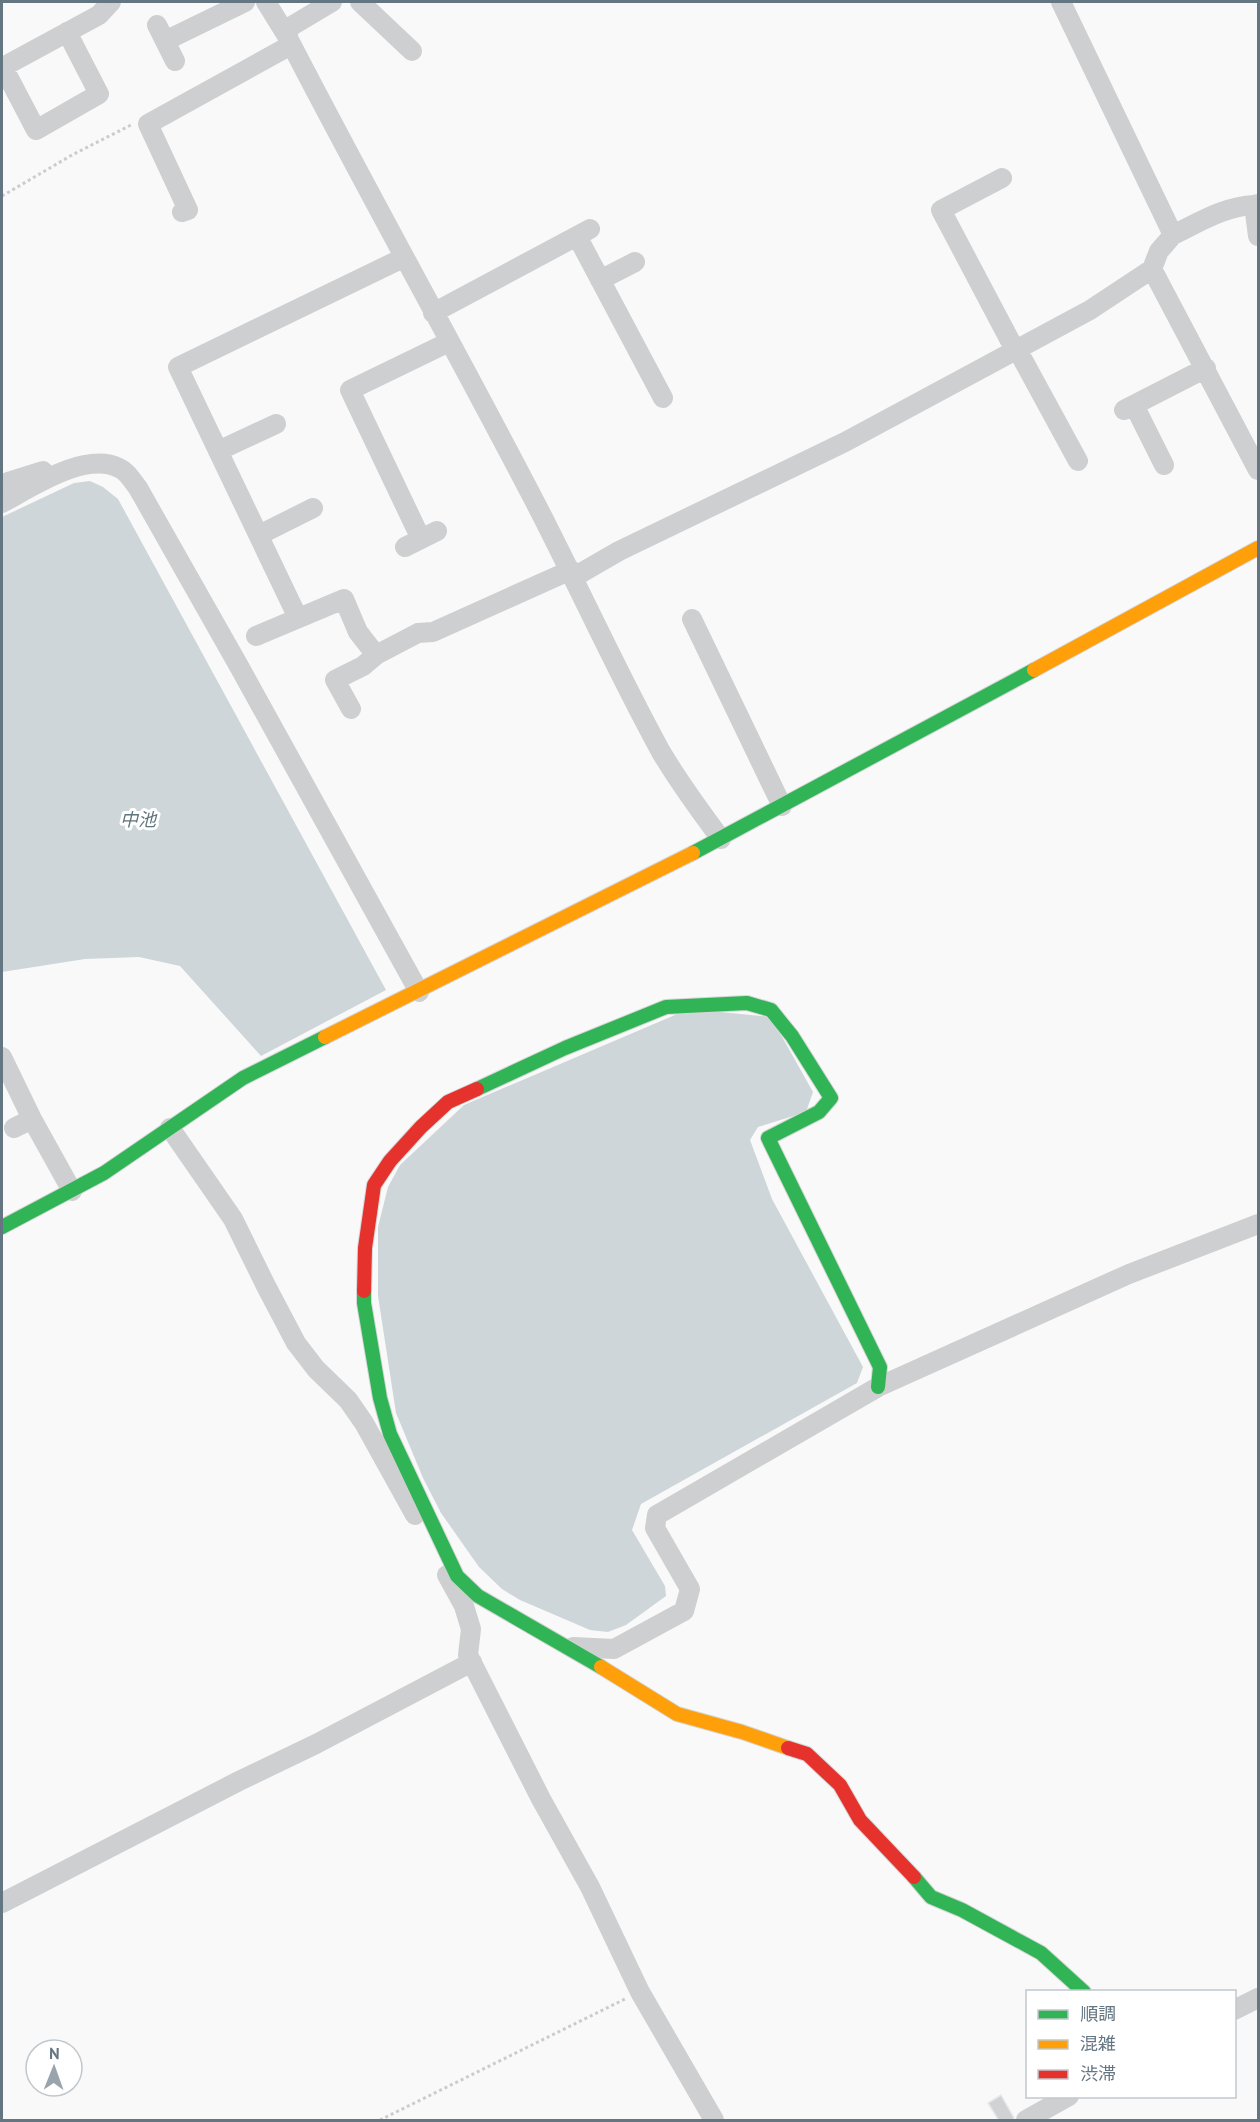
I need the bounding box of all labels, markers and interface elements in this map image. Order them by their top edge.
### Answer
water label: 中池 [120,808,158,831]
legend [1026,1990,1236,2098]
text: 順調 [1080,2002,1116,2025]
text: 混雑 [1080,2032,1116,2055]
north arrow [24,2038,84,2098]
text: N [49,2043,60,2063]
text: 渋滞 [1080,2062,1116,2085]

